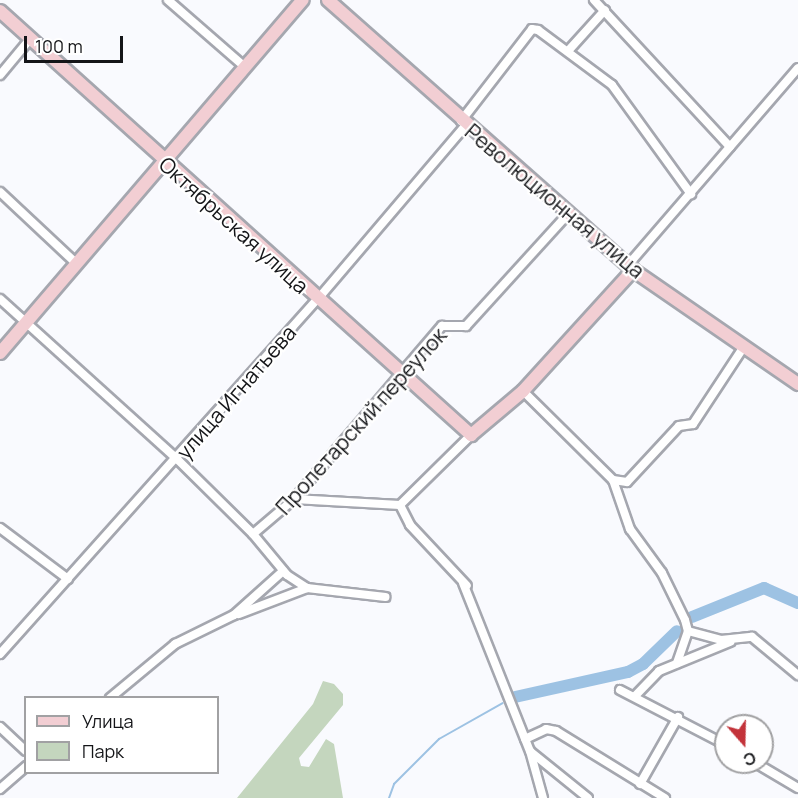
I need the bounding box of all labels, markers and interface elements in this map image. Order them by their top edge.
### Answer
scale bar [27,24,126,62]
text: 100 m [35,34,83,58]
street label: Революционная улица [460,119,650,283]
street label: Октябрьская улица [154,151,314,299]
street label: улица Игнатьева [171,320,301,464]
street label: Пролетарский переулок [271,323,451,519]
legend [24,696,219,774]
text: Улица [82,709,134,733]
north arrow [714,714,774,774]
text: Парк [82,739,124,763]
text: С [740,747,759,771]

